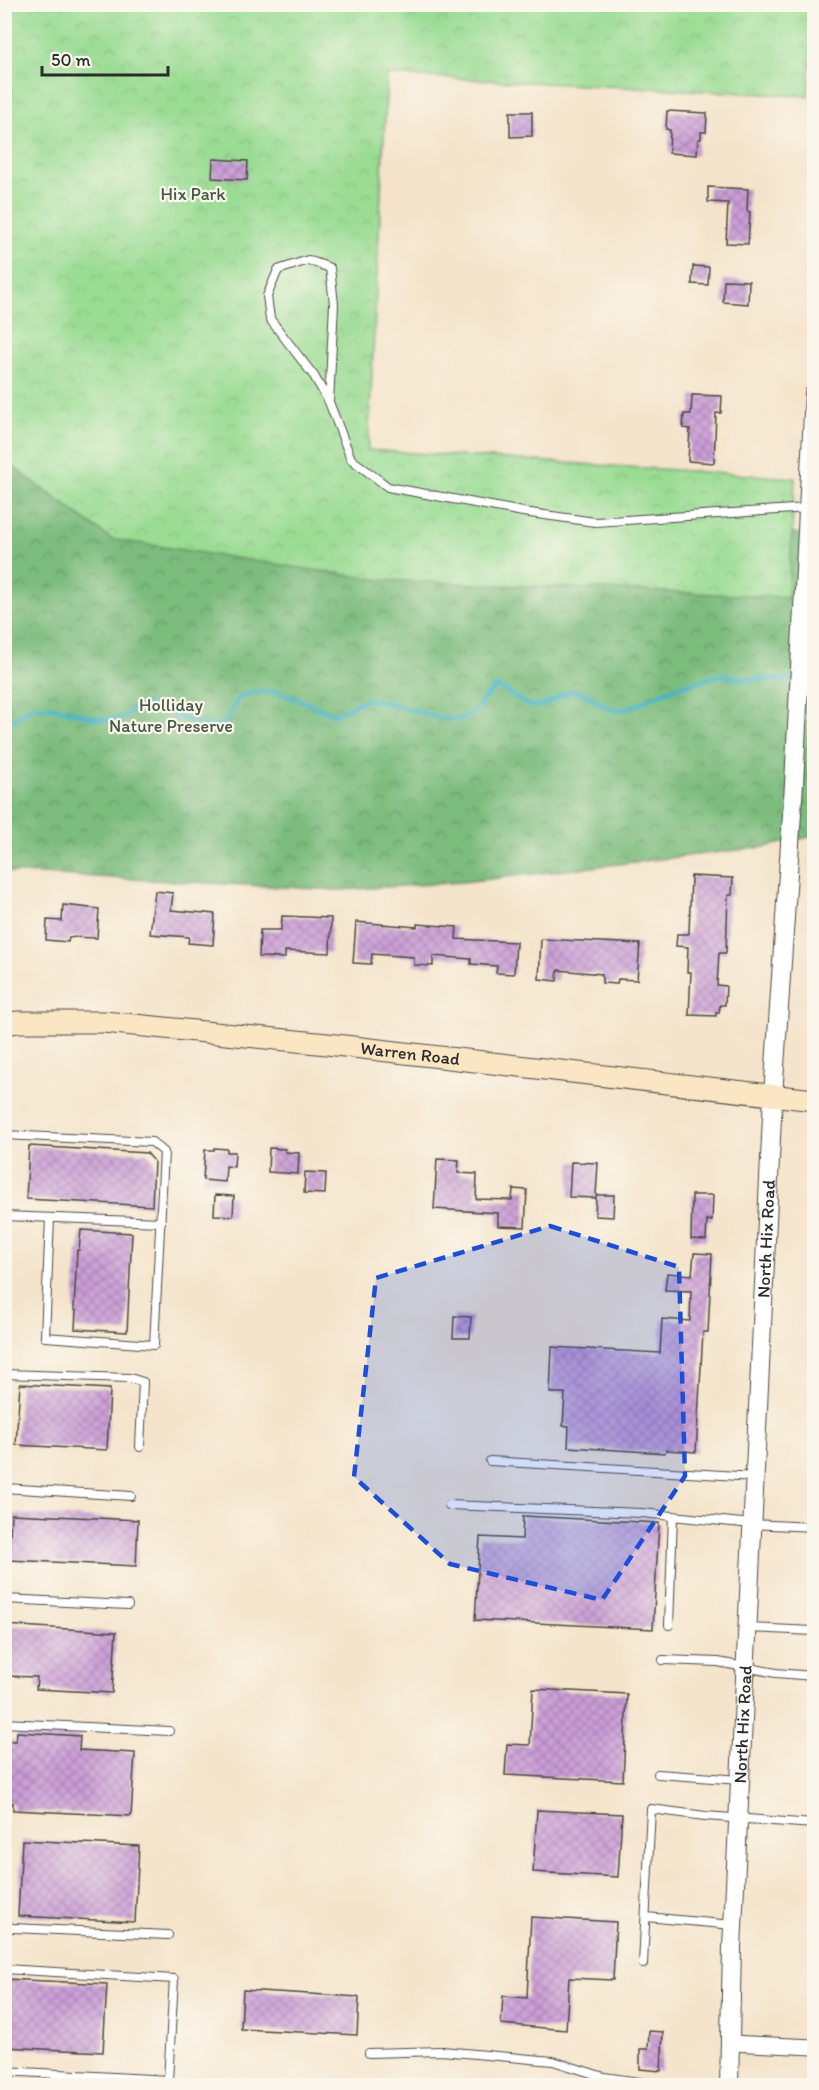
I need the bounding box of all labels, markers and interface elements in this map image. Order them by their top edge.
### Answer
scale bar [42,39,168,77]
text: 50 m [51,49,91,71]
park label: Hix Park [160,183,226,205]
park label: Holliday Nature Preserve [109,694,233,737]
street label: Warren Road [359,1037,461,1070]
street label: North Hix Road [752,1179,780,1298]
street label: North Hix Road [729,1664,757,1784]

